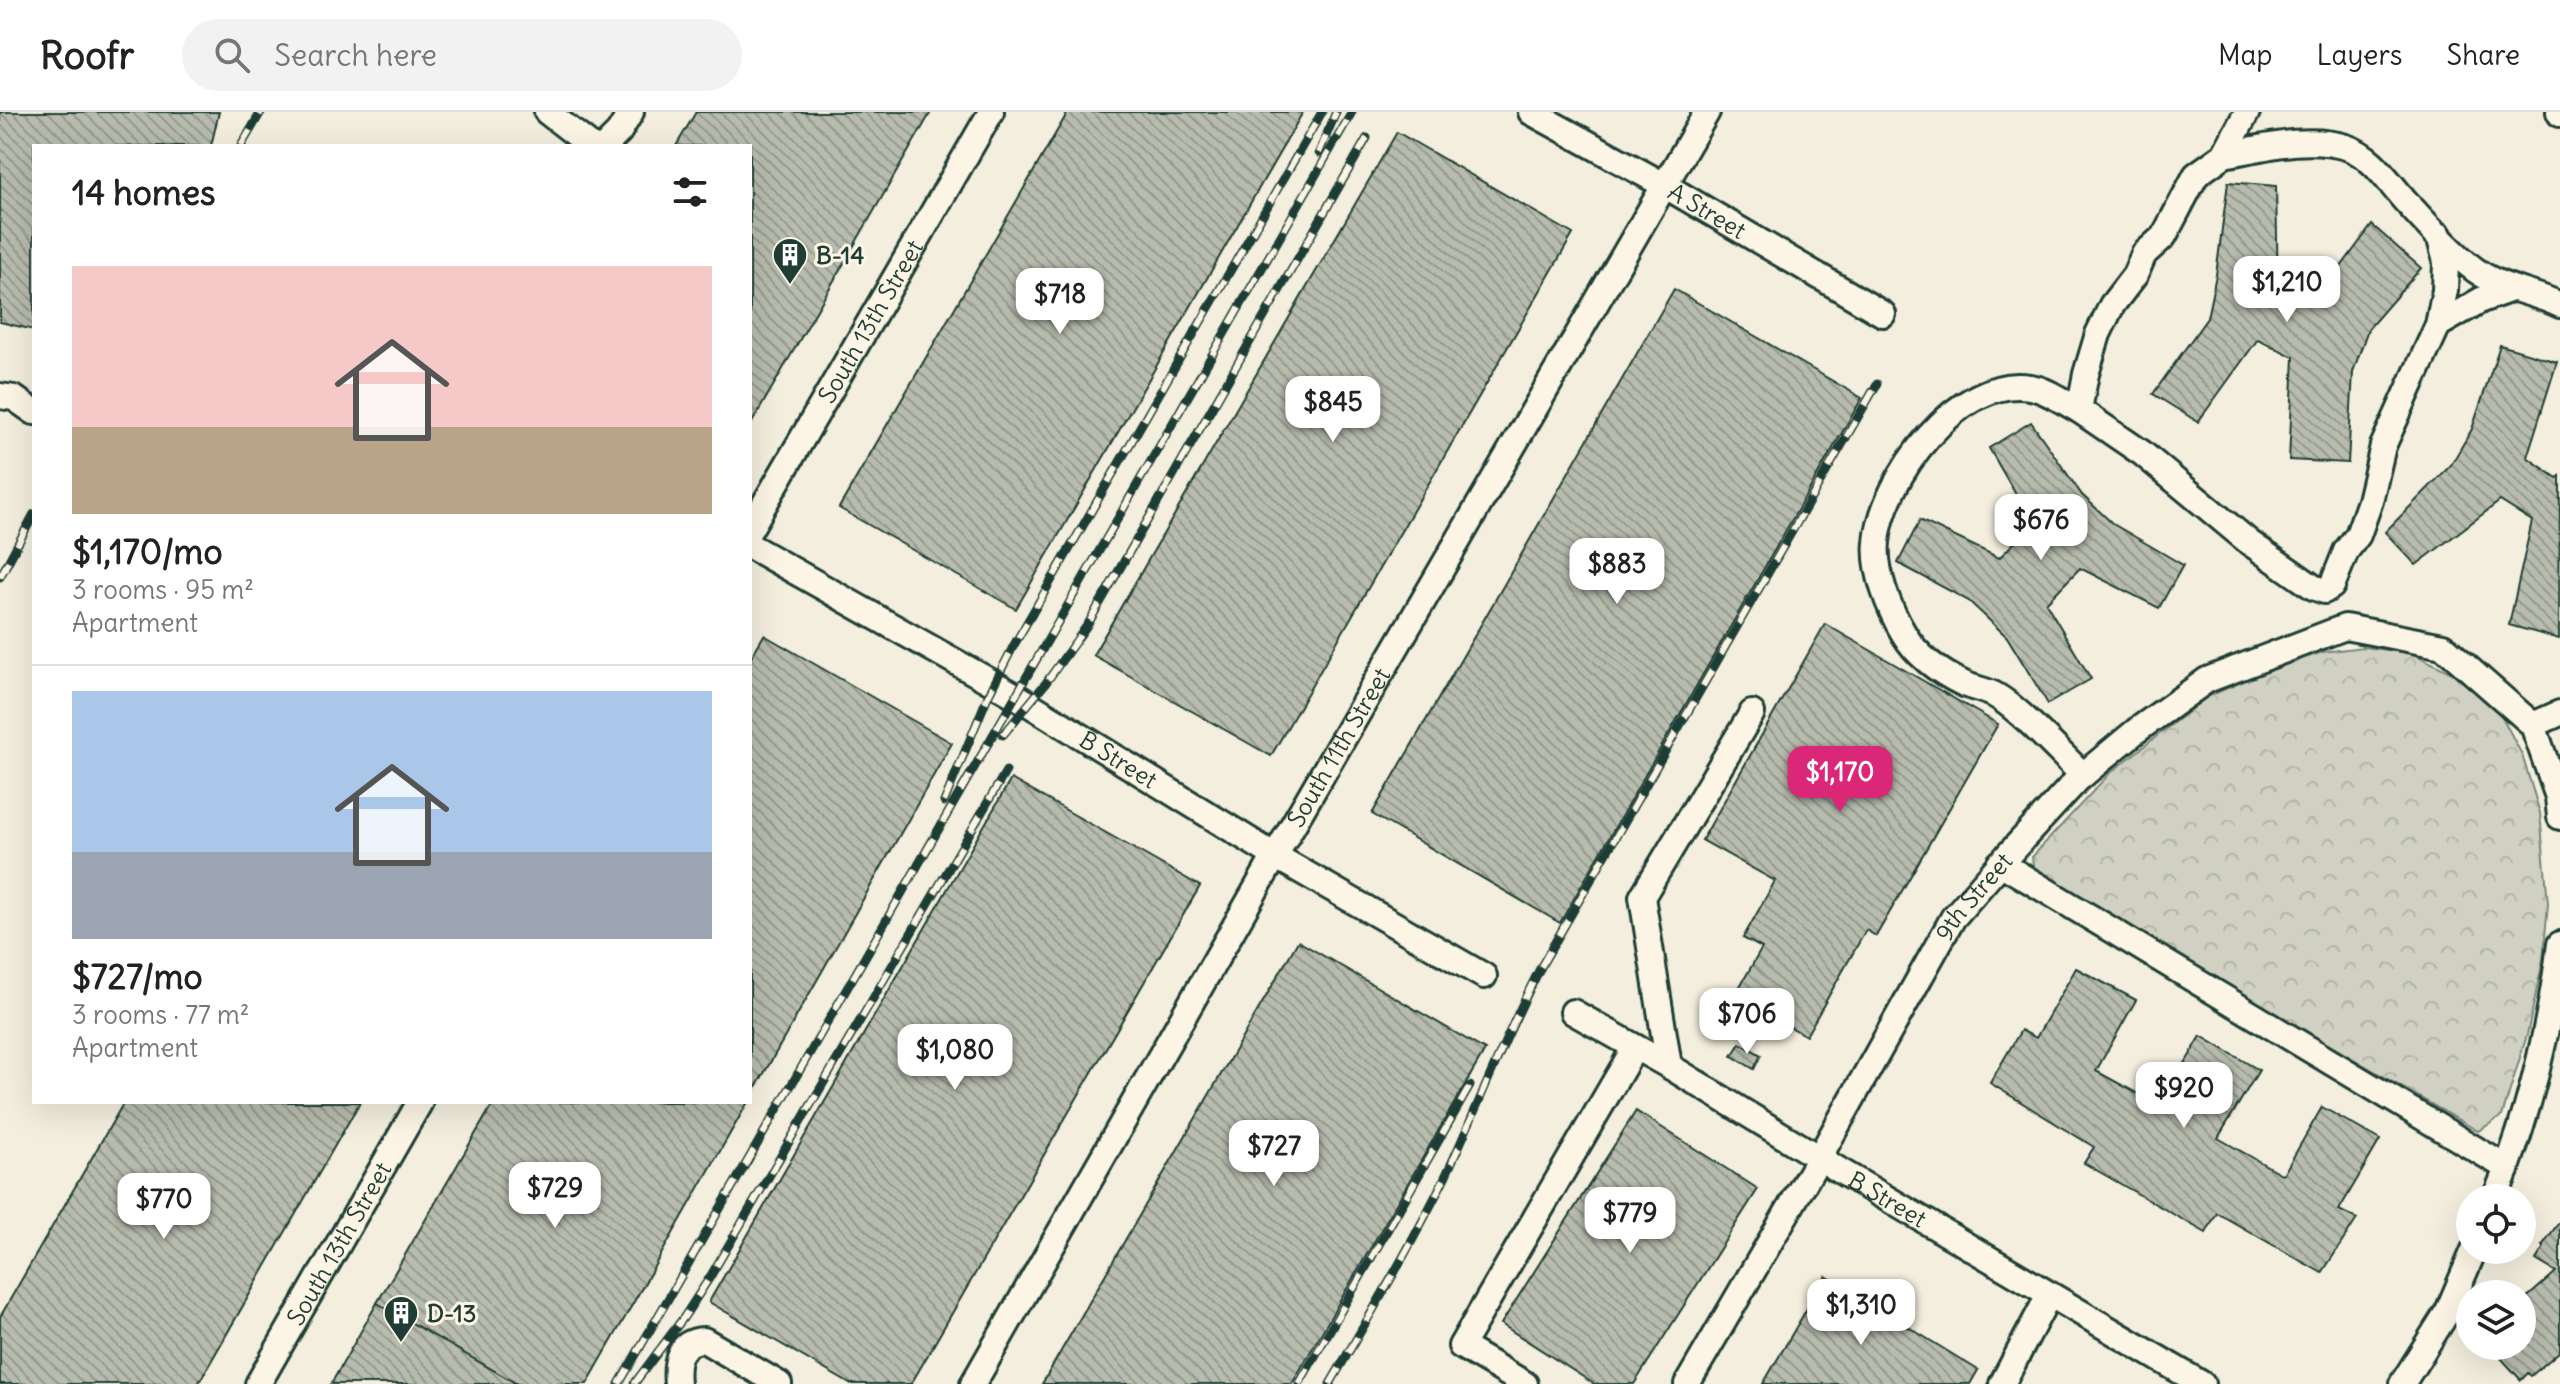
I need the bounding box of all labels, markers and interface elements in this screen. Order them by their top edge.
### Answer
search box [182,19,742,91]
text: Roofr [40,32,134,79]
icon: search [210,33,254,77]
text: Search here [274,36,437,74]
text: Map [2218,37,2273,73]
text: Layers [2317,37,2403,73]
text: Share [2447,37,2520,73]
icon: filters [668,170,712,214]
text: 14 homes [72,171,216,214]
street label: A Street [1663,176,1752,245]
street label: South 13th Street [811,234,929,408]
building icon: B-14 [771,236,809,286]
place label: B-14 [816,240,864,270]
pin: $1,210 [2222,256,2352,324]
text: $1,210 [2251,265,2323,298]
pin: $718 [1013,268,1107,336]
text: $718 [1034,277,1086,310]
icon: home [320,318,464,462]
pin: $845 [1286,376,1380,444]
text: $845 [1303,385,1363,418]
pin: $676 [1994,494,2088,562]
text: $676 [2013,503,2069,536]
text: $1,170/mo [72,530,223,573]
pin: $883 [1570,538,1664,606]
text: $883 [1587,547,1647,580]
text: 3 rooms · 95 m² [72,573,254,606]
text: Apartment [72,606,198,639]
street label: South 11th Street [1280,662,1396,832]
street label: B Street [1074,724,1163,795]
icon: home [320,743,464,887]
pin: $1,170 [1775,746,1905,814]
text: $1,170 [1806,755,1874,788]
street label: 9th Street [1929,846,2018,946]
text: $727/mo [72,955,203,998]
pin: $706 [1700,988,1794,1056]
text: $706 [1717,997,1777,1030]
text: 3 rooms · 77 m² [72,998,250,1031]
pin: $1,080 [890,1024,1020,1092]
text: Apartment [72,1031,198,1064]
text: $1,080 [916,1033,994,1066]
pin: $920 [2137,1062,2231,1130]
text: $920 [2154,1071,2214,1104]
pin: $727 [1227,1120,1321,1188]
text: $727 [1247,1129,1301,1162]
street label: South 13th Street [280,1157,397,1331]
pin: $729 [508,1162,602,1230]
street label: B Street [1843,1164,1932,1234]
text: $729 [527,1171,583,1204]
pin: $770 [117,1173,211,1241]
text: $770 [136,1182,193,1215]
map controls [2456,1184,2536,1360]
button: locate [2456,1184,2536,1264]
pin: $779 [1583,1187,1677,1255]
text: $779 [1603,1196,1657,1229]
pin: $1,310 [1796,1279,1926,1347]
button: layers [2456,1280,2536,1360]
text: $1,310 [1825,1288,1897,1321]
building icon: D-13 [382,1294,420,1344]
place label: D-13 [427,1298,476,1328]

